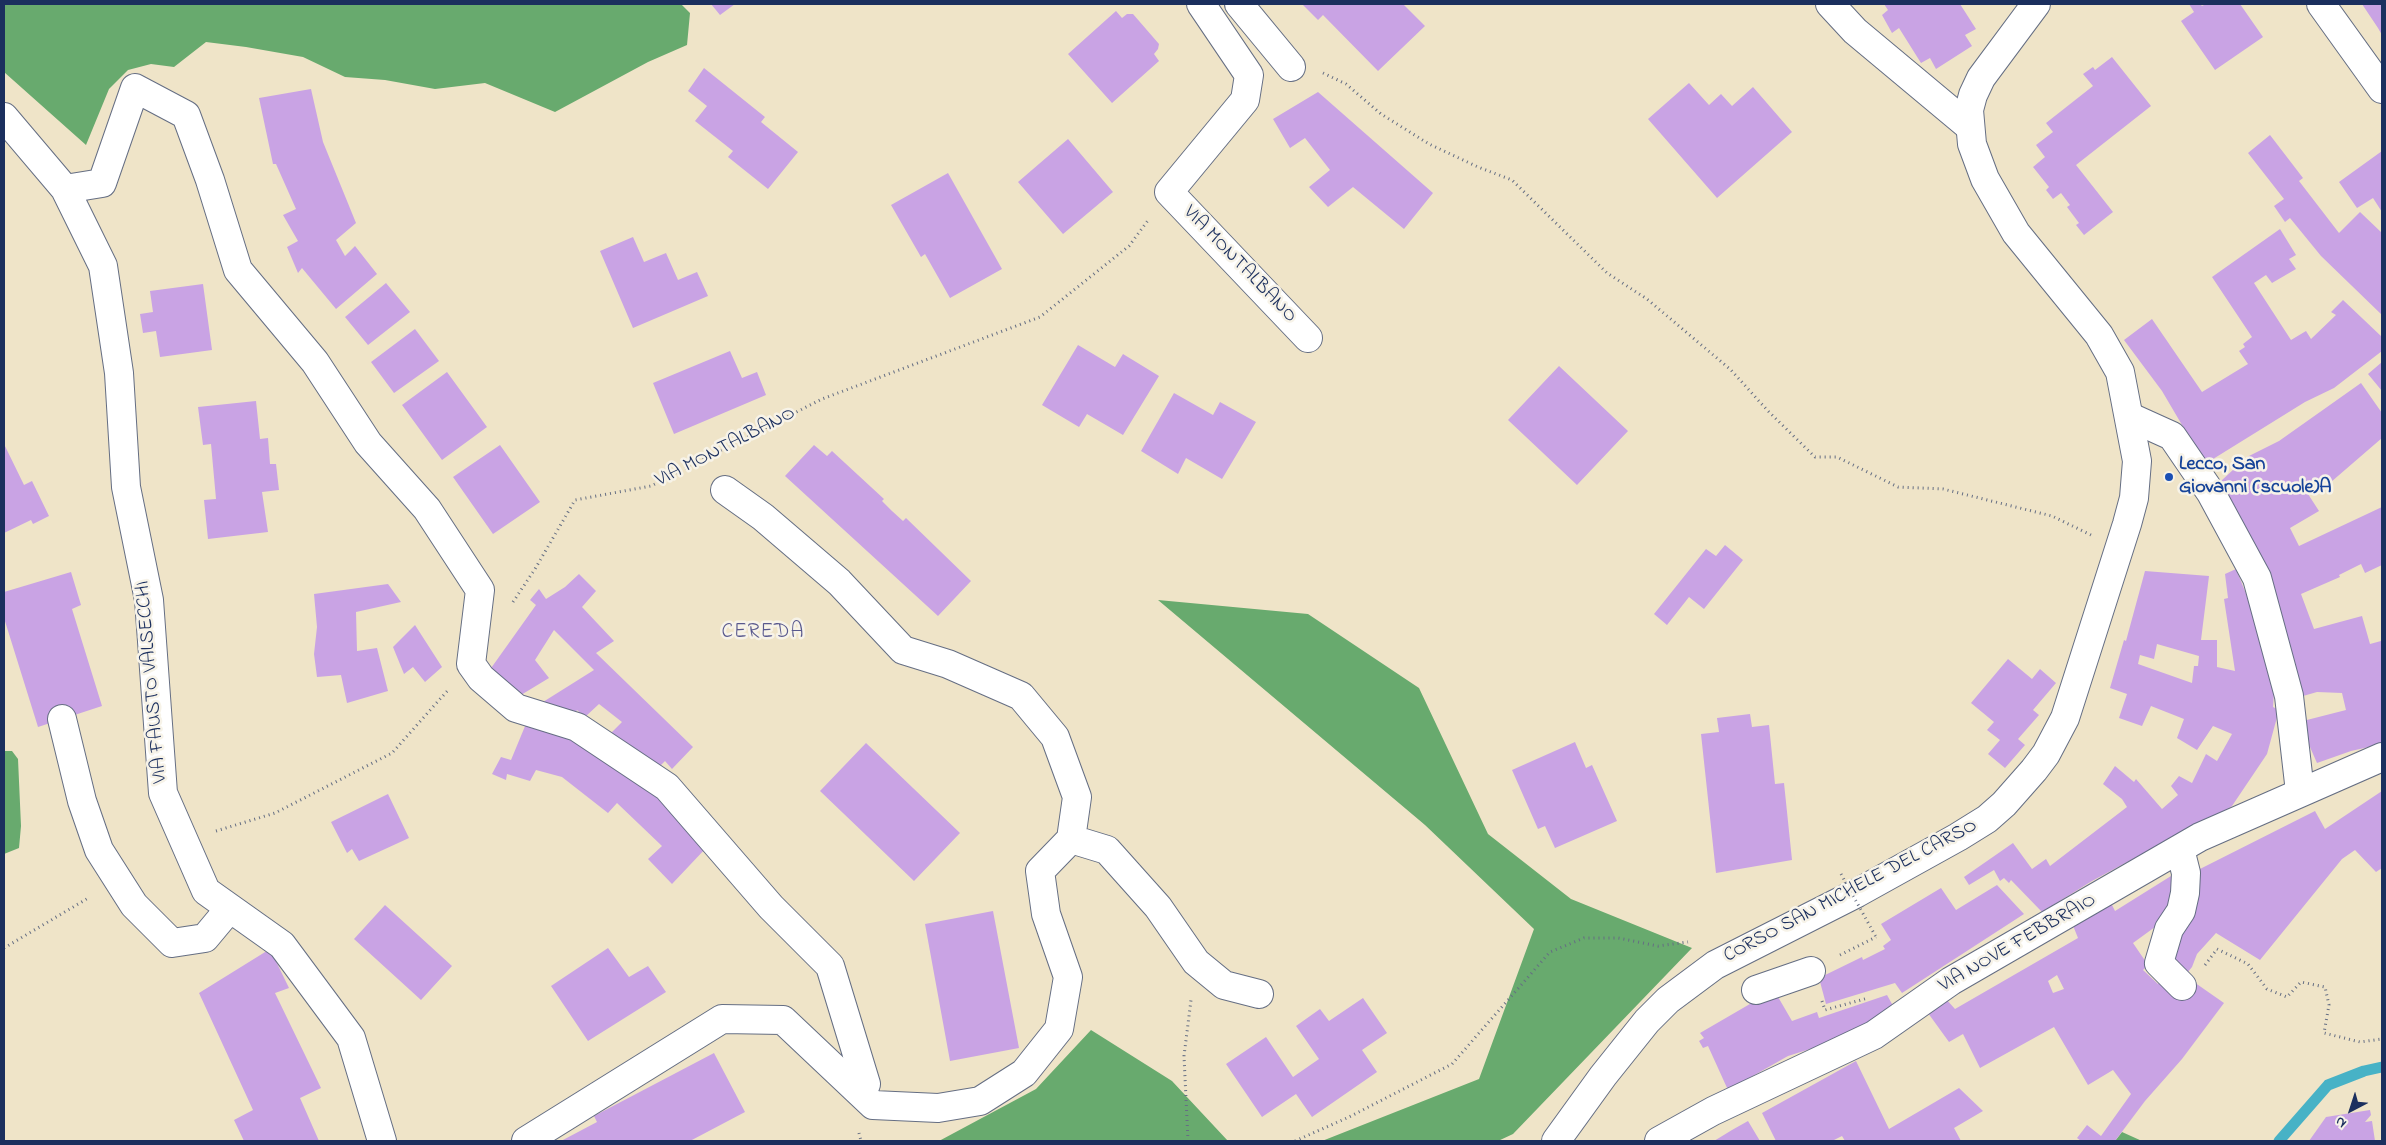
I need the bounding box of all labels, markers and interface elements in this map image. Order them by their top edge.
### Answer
street label: VIA MONTALBANO [1177,201,1301,329]
street label: VIA MONTALBANO [652,402,800,494]
place label: Lecco, San Giovanni (scuole)A [2179,454,2332,501]
marker: Lecco, San Giovanni (scuole)A [2163,471,2175,483]
street label: VIA FAUSTO VALSECCHI [132,580,174,784]
district label: CEREDA [721,621,805,647]
street label: CORSO SAN MICHELE DEL CARSO [1720,815,1982,969]
street label: VIA NOVE FEBBRAIO [1935,889,2101,999]
north arrow [2326,1085,2376,1135]
text: N [2331,1111,2351,1133]

